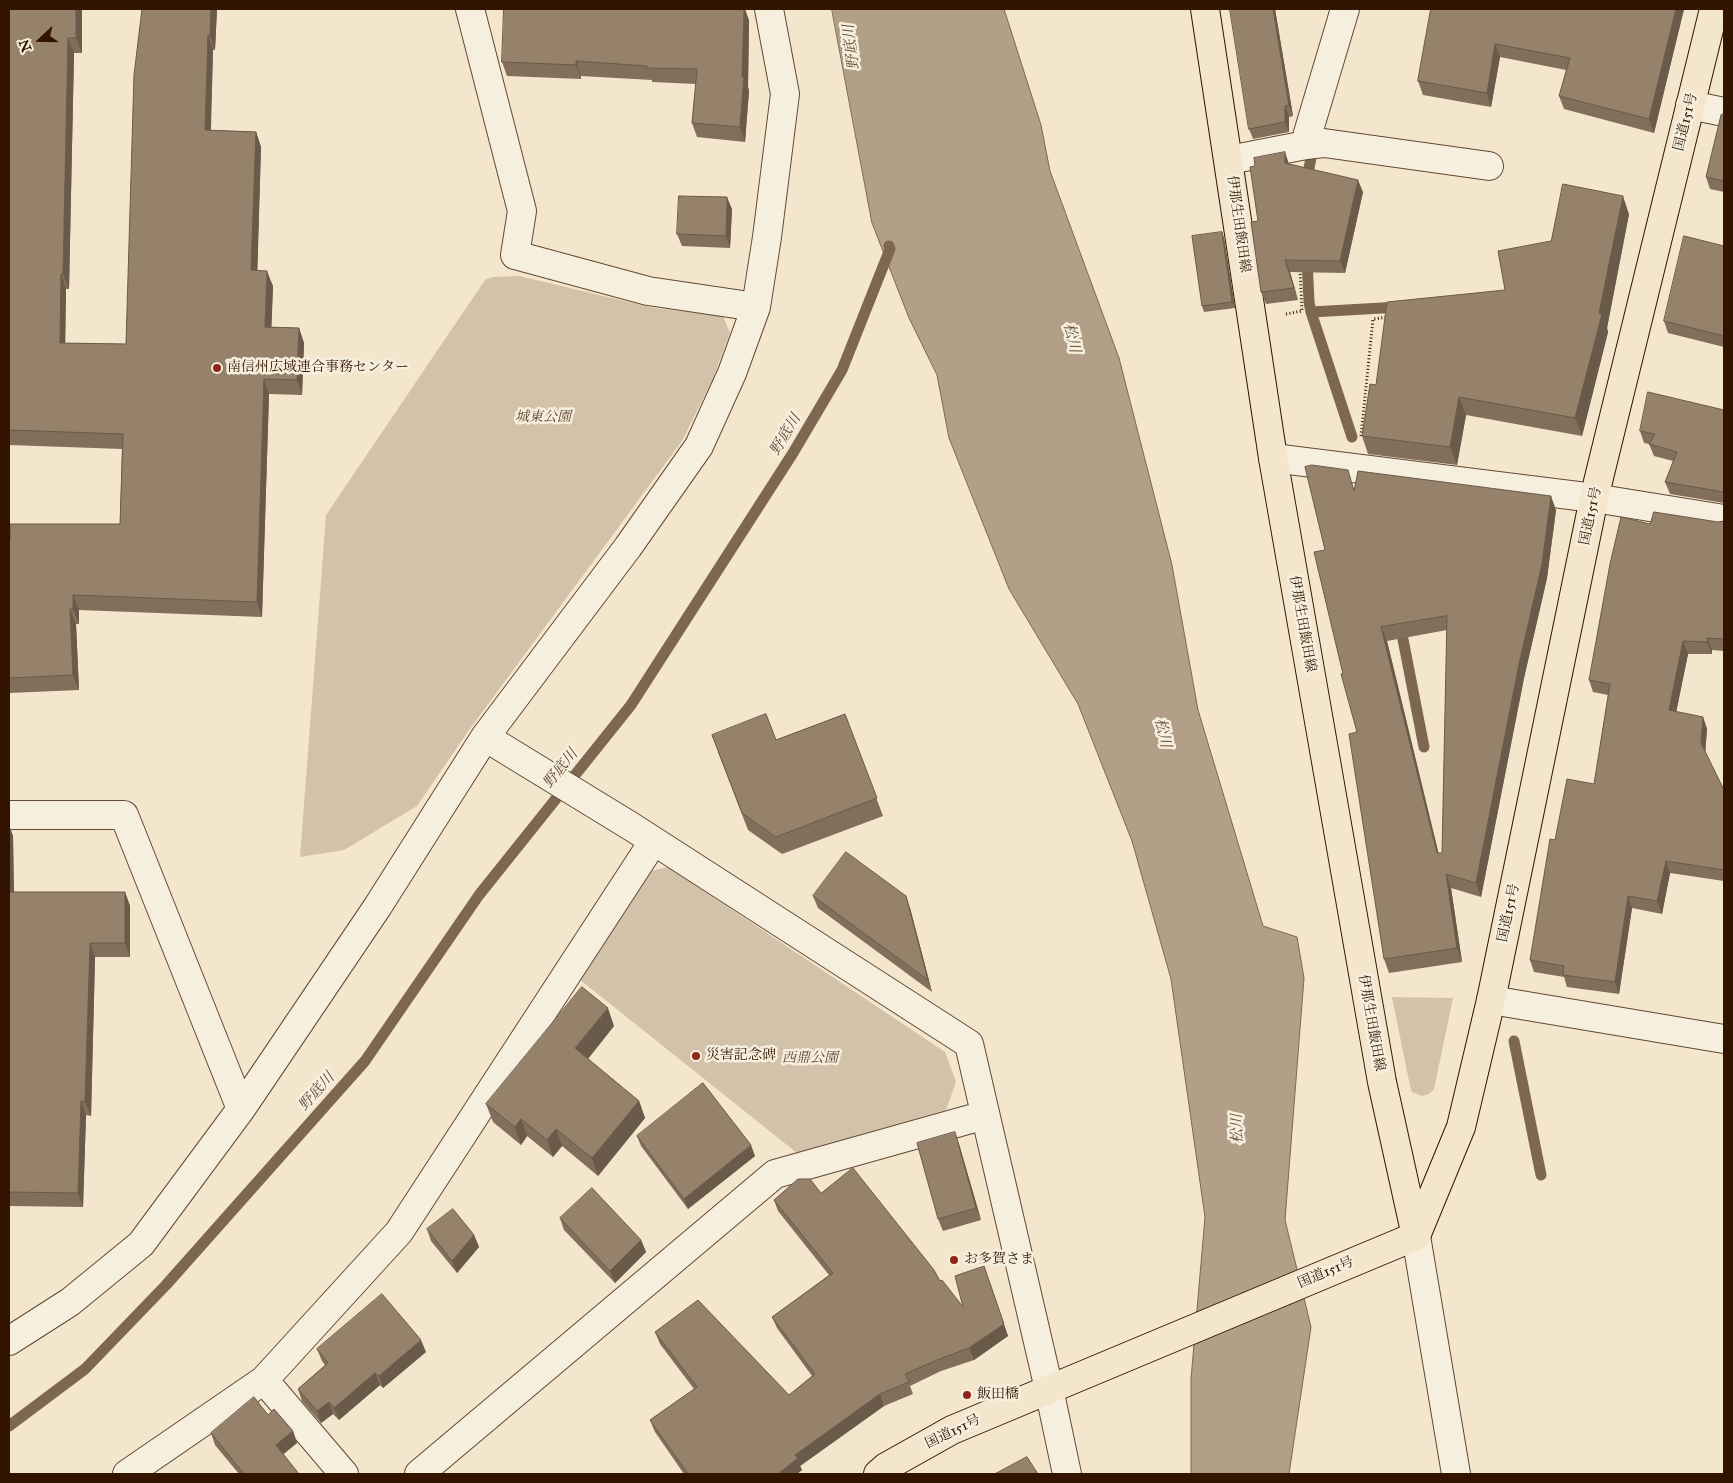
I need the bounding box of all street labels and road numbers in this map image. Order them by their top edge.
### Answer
street label: 国道151号 [1671,91,1701,153]
street label: 伊那生田飯田線 [1223,174,1253,274]
street label: 国道151号 [1577,485,1605,547]
street label: 伊那生田飯田線 [1285,574,1319,674]
street label: 国道151号 [1495,882,1523,944]
street label: 伊那生田飯田線 [1354,973,1388,1073]
street label: 国道151号 [1295,1254,1357,1292]
street label: 国道151号 [923,1411,983,1453]

